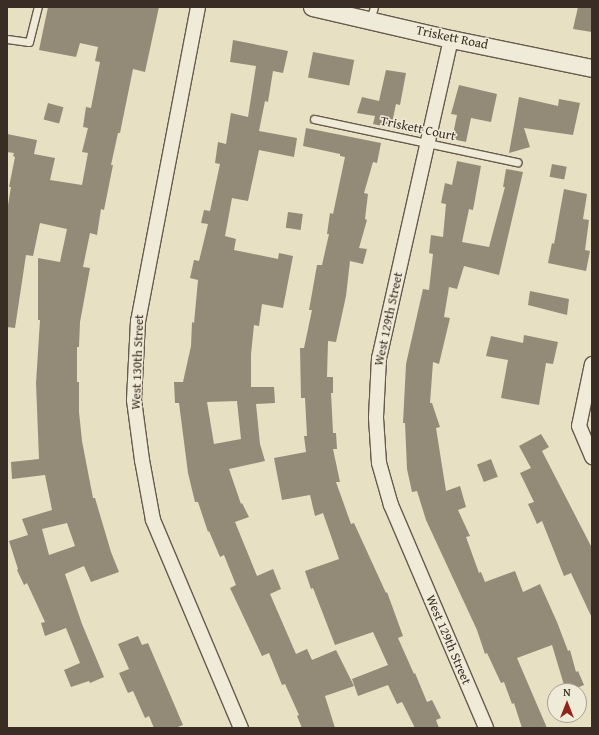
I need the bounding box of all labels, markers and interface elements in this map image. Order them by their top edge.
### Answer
street label: Triskett Road [415,23,489,53]
street label: Triskett Court [379,113,457,145]
street label: West 129th Street [371,271,407,367]
street label: West 130th Street [129,314,147,410]
street label: West 129th Street [422,593,474,687]
north arrow [547,683,587,723]
text: N [563,684,571,700]

